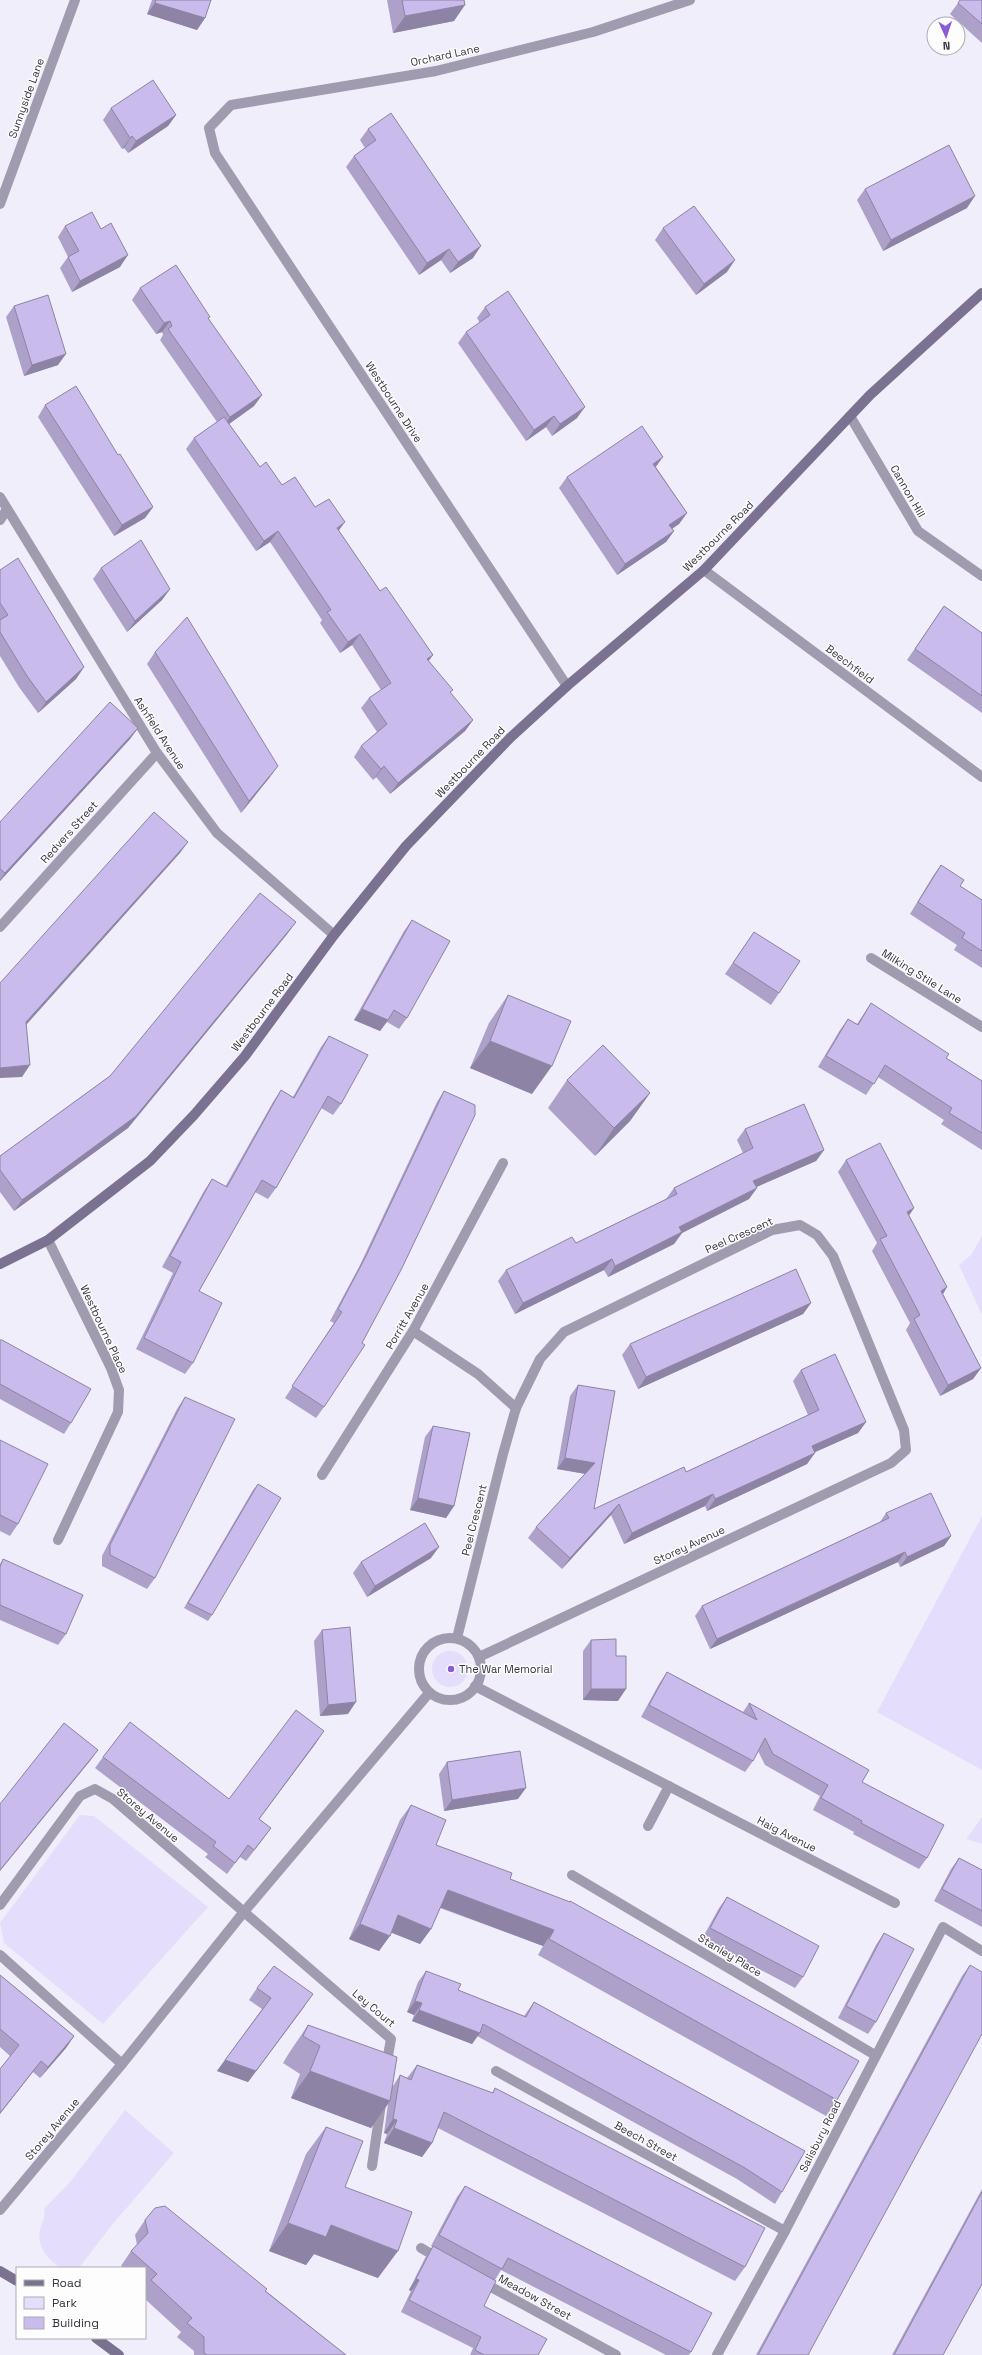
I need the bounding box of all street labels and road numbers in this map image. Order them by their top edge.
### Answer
street label: Orchard Lane [409,41,481,69]
street label: Sunnyside Lane [5,56,47,140]
street label: Westbourne Drive [363,359,425,445]
street label: Cannon Hill [887,462,929,520]
street label: Westbourne Road [680,498,756,574]
street label: Beechfield [823,641,877,687]
street label: Ashfield Avenue [131,694,189,772]
street label: Westbourne Road [432,723,508,801]
street label: Redvers Street [37,798,101,866]
street label: Milking Stile Lane [879,946,965,1006]
street label: Westbourne Road [228,970,296,1054]
street label: Peel Crescent [703,1214,775,1256]
street label: Porritt Avenue [382,1280,432,1352]
street label: Westbourne Place [77,1282,131,1376]
street label: Peel Crescent [458,1483,490,1557]
street label: Storey Avenue [651,1522,727,1568]
street label: Storey Avenue [114,1785,182,1845]
street label: Haig Avenue [755,1813,819,1855]
street label: Stanley Place [695,1930,765,1980]
street label: Ley Court [350,1986,398,2030]
street label: Storey Avenue [22,2095,82,2163]
street label: Salisbury Road [796,2098,844,2174]
street label: Beech Street [612,2118,680,2164]
street label: Meadow Street [496,2271,574,2323]

